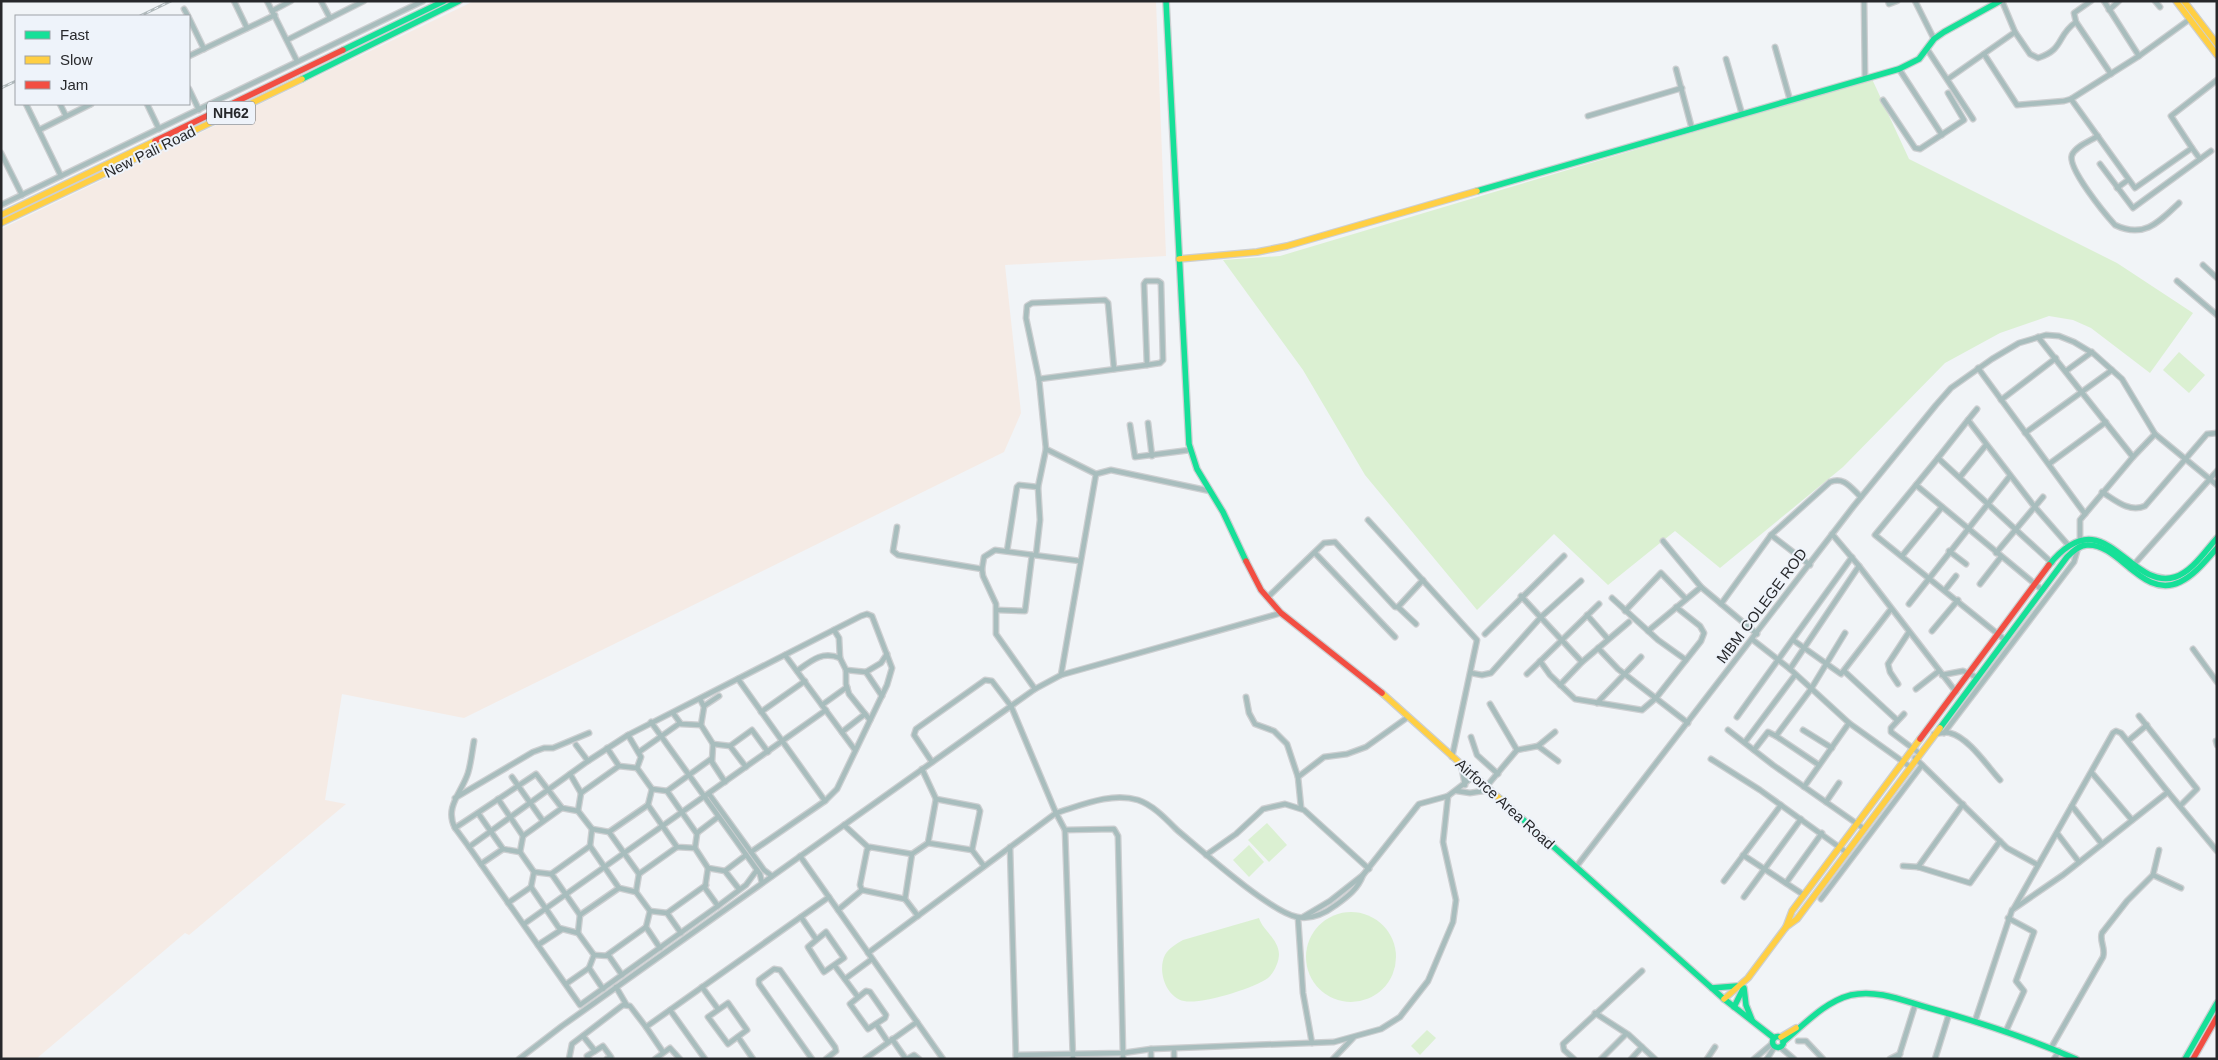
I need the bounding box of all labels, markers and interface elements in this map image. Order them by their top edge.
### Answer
legend [15,15,190,105]
text: Fast [60,26,90,43]
text: Slow [60,51,93,68]
text: Jam [60,76,88,93]
road number: NH62 [207,102,255,125]
street label: New Pali Road [101,122,198,181]
street label: MBM COLEGE ROD [1713,545,1810,666]
street label: Airforce Area Road [1453,755,1558,852]

